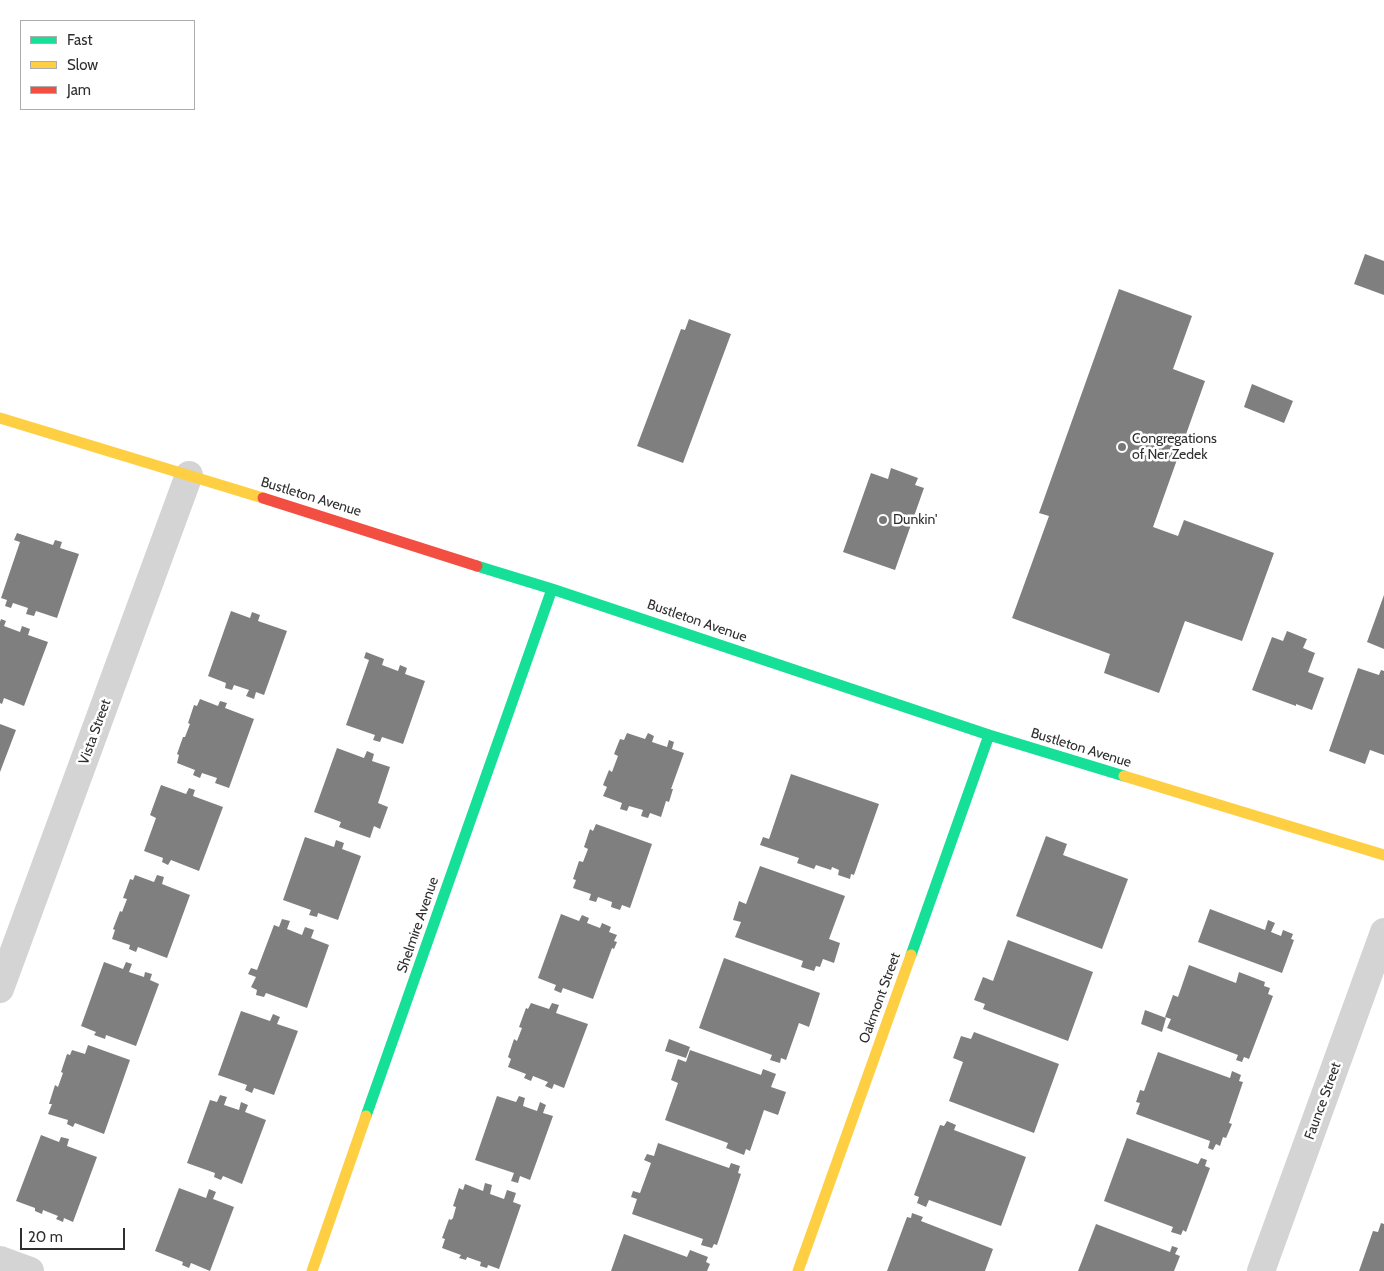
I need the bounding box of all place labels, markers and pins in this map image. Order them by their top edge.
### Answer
place label: Congregations of Ner Zedek [1132,431,1217,464]
marker: Congregations of Ner Zedek [1116,441,1128,453]
place label: Dunkin' [893,512,937,528]
marker: Dunkin' [877,514,889,526]

